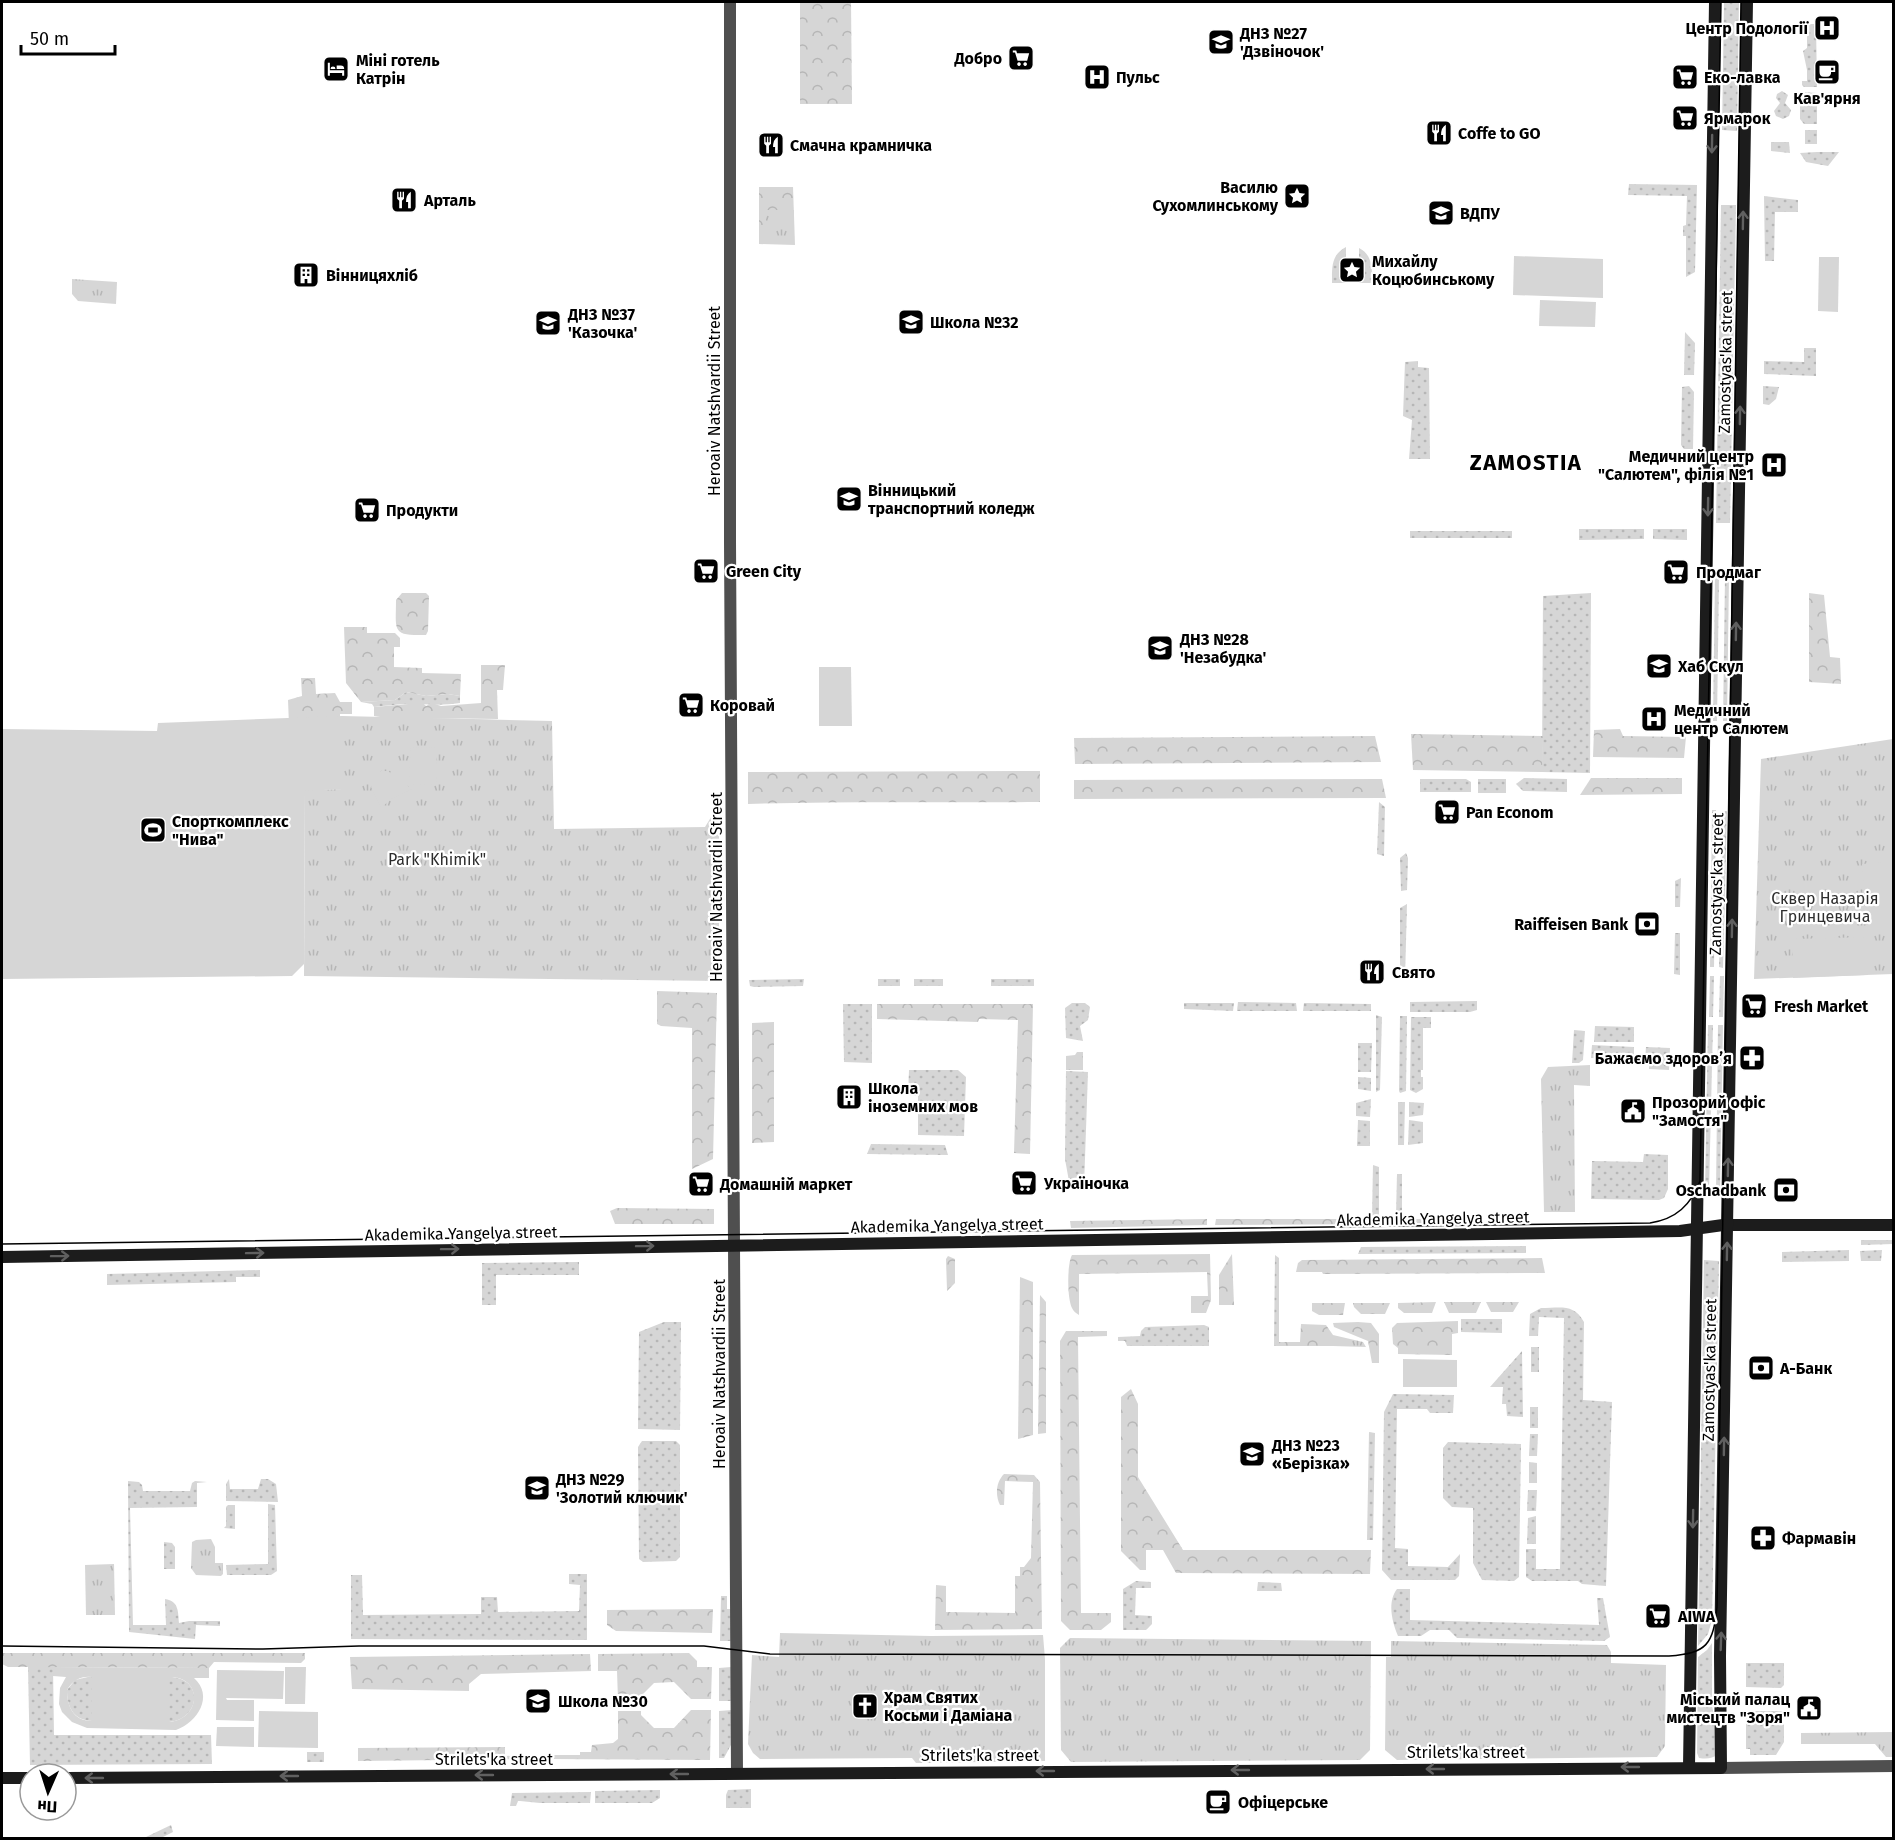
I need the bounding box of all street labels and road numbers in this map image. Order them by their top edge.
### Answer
street label: Zamostyas'ka street [1715,290,1736,434]
street label: Heroaiv Natshvardii Street [705,306,724,496]
street label: Heroaiv Natshvardii Street [707,792,726,982]
street label: Zamostyas'ka street [1706,812,1727,956]
street label: Akademika Yangelya street [1336,1207,1530,1230]
street label: Akademika Yangelya street [850,1214,1044,1237]
street label: Akademika Yangelya street [364,1222,558,1245]
street label: Heroaiv Natshvardii Street [710,1279,729,1469]
street label: Zamostyas'ka street [1699,1298,1720,1442]
street label: Strilets'ka street [1407,1743,1525,1762]
street label: Strilets'ka street [921,1746,1039,1765]
street label: Strilets'ka street [435,1750,553,1769]

